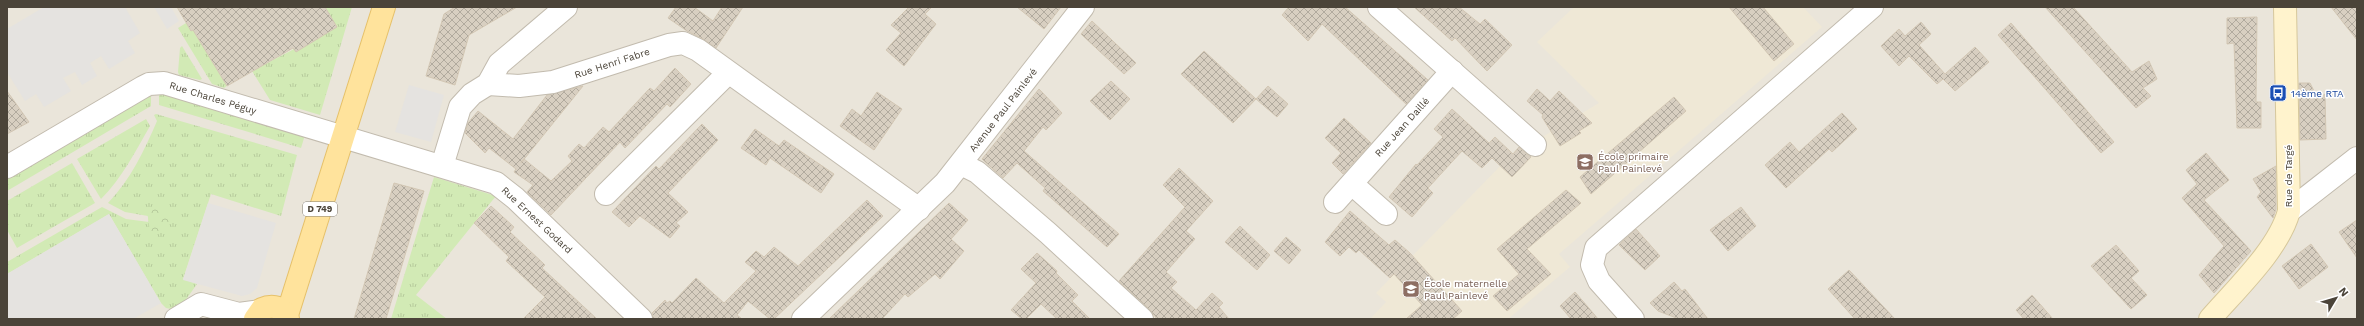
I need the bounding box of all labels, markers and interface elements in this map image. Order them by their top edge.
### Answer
street label: Rue Henri Fabre [573,46,651,80]
street label: Avenue Paul Painlevé [967,66,1039,154]
street label: Rue Charles Péguy [168,79,259,117]
bus stop icon: 14ème RTA [2268,83,2288,103]
place label: 14ème RTA [2291,88,2344,99]
street label: Rue Jean Daillé [1373,95,1432,159]
street label: Rue de Targé [2283,144,2294,207]
place label: École primaire Paul Painlevé [1598,151,1669,174]
school or university icon: École primaire Paul Painlevé [1575,152,1595,172]
street label: Rue Ernest Godard [499,184,575,256]
road number: D 749 [303,202,337,216]
place label: École maternelle Paul Painlevé [1424,278,1507,301]
north arrow [2316,278,2356,318]
school or university icon: École maternelle Paul Painlevé [1401,279,1421,299]
text: N [2336,285,2351,299]

